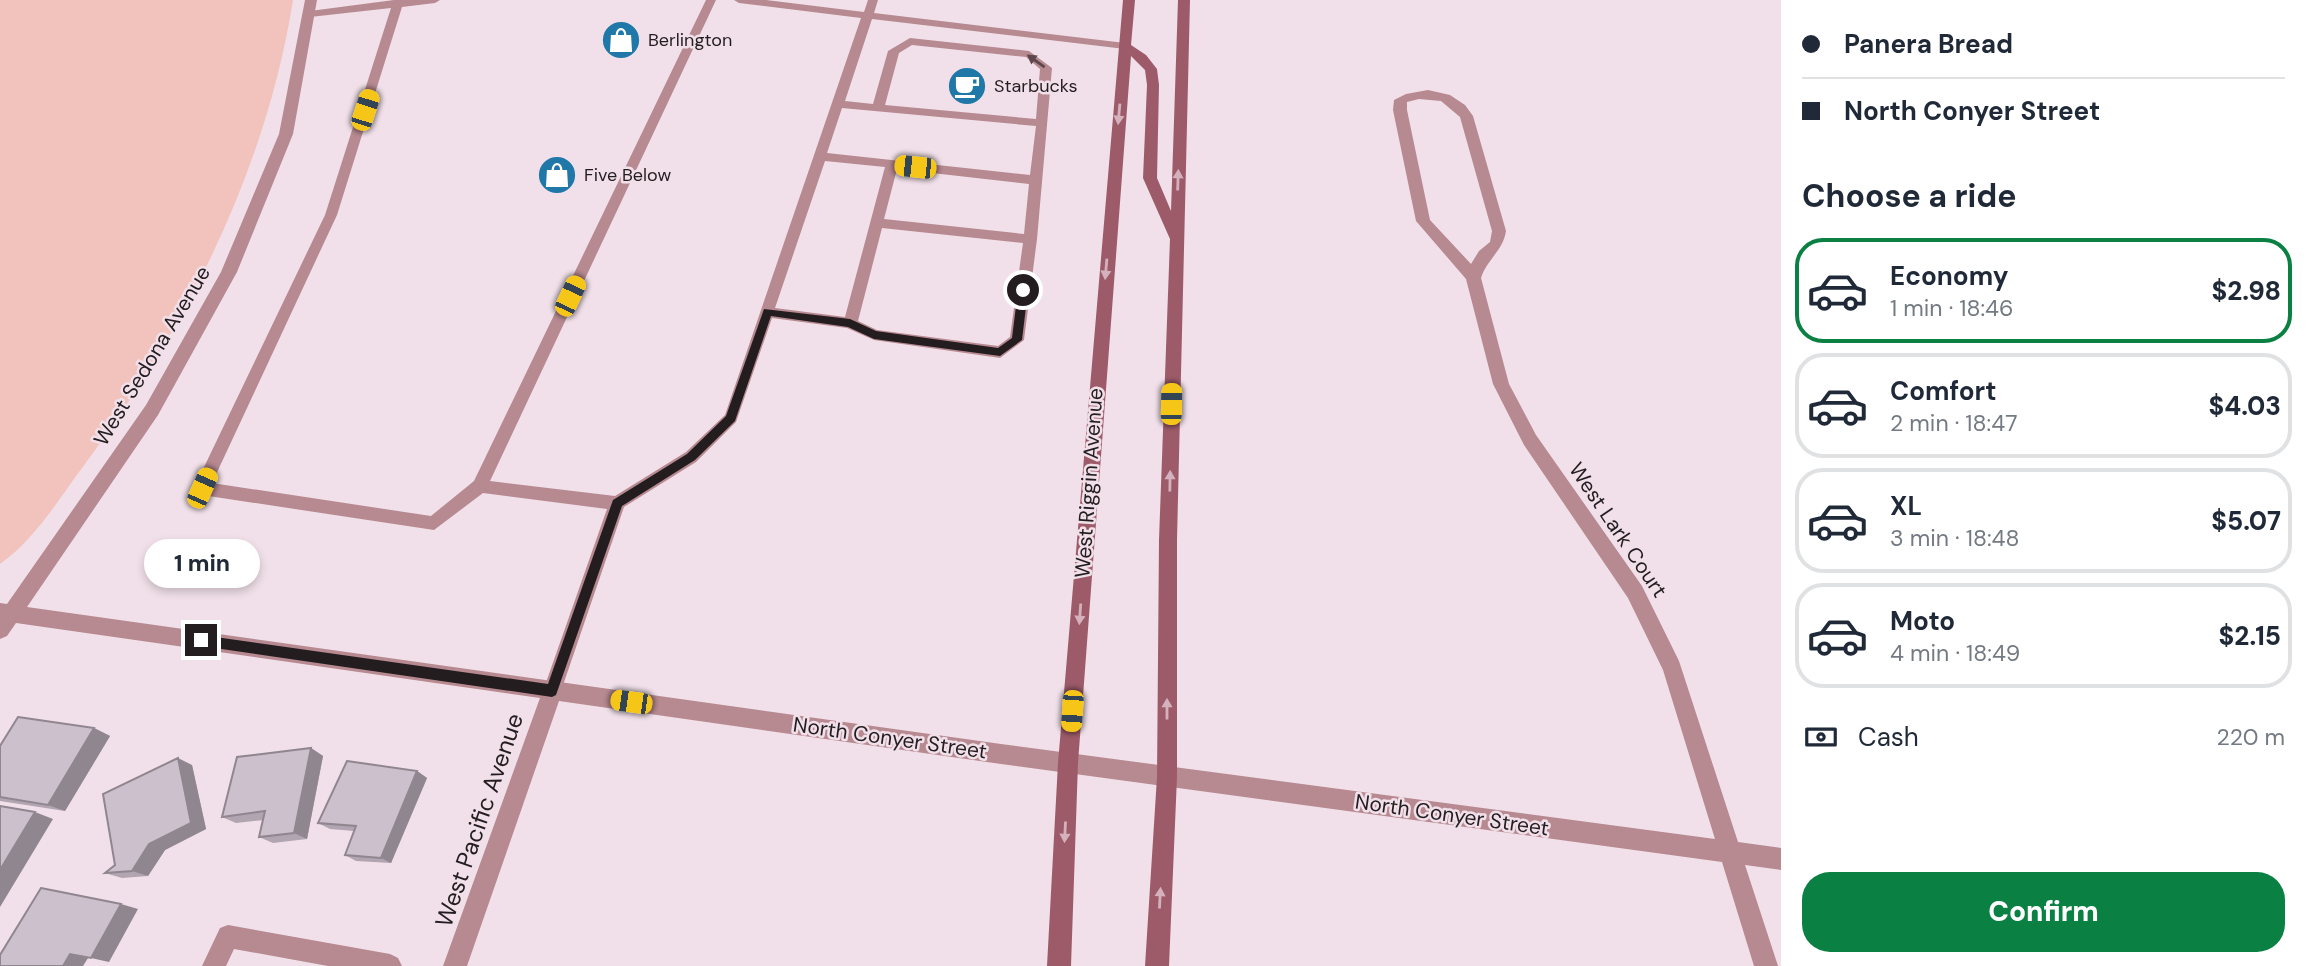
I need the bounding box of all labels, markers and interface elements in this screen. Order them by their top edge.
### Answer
shop icon: Berlington [600,19,642,61]
text: Panera Bread [1844,27,2013,61]
place label: Berlington [648,28,732,52]
one-way arrow [1027,54,1045,68]
cafe icon: Starbucks [946,65,988,107]
place label: Starbucks [994,74,1077,98]
car [349,87,382,133]
text: North Conyer Street [1844,94,2100,128]
one-way arrow [1113,104,1124,126]
shop icon: Five Below [536,154,578,196]
car [894,154,937,180]
place label: Five Below [584,163,671,187]
one-way arrow [1172,169,1183,191]
text: Choose a ride [1802,175,2017,217]
one-way arrow [1100,258,1111,280]
icon: car [1806,259,1869,322]
text: Economy [1890,259,2008,293]
street label: West Sedona Avenue [87,261,217,451]
car [552,273,589,319]
route start [1007,274,1039,306]
text: $2.98 [2211,274,2281,308]
text: 1 min · 18:46 [1890,293,2014,323]
icon: car [1806,374,1869,437]
text: Comfort [1890,374,1996,408]
car [1161,383,1182,425]
street label: West Riggin Avenue [1068,387,1110,579]
text: $4.03 [2208,389,2281,423]
text: 2 min · 18:47 [1890,408,2017,438]
street label: West Lark Court [1562,457,1674,603]
car [184,465,221,511]
one-way arrow [1164,470,1175,492]
icon: car [1806,489,1869,552]
text: XL [1890,489,1922,523]
text: $5.07 [2211,504,2281,538]
text: 3 min · 18:48 [1890,523,2019,553]
callout: 1 min [143,538,259,588]
text: 1 min [174,548,230,578]
one-way arrow [1074,604,1085,626]
icon: car [1806,604,1869,667]
text: Moto [1890,604,1955,638]
text: $2.15 [2219,619,2281,653]
route end [185,624,217,656]
text: 4 min · 18:49 [1890,638,2020,668]
car [609,689,654,715]
car [1061,689,1084,733]
one-way arrow [1161,697,1173,719]
street label: West Pacific Avenue [428,709,530,931]
street label: North Conyer Street [791,711,989,765]
icon: cash [1802,718,1840,756]
text: Cash [1858,720,1919,754]
text: 220 m [2216,722,2285,752]
street label: North Conyer Street [1353,788,1551,842]
one-way arrow [1059,821,1070,843]
button: Confirm [1802,872,2285,952]
one-way arrow [1155,887,1166,909]

